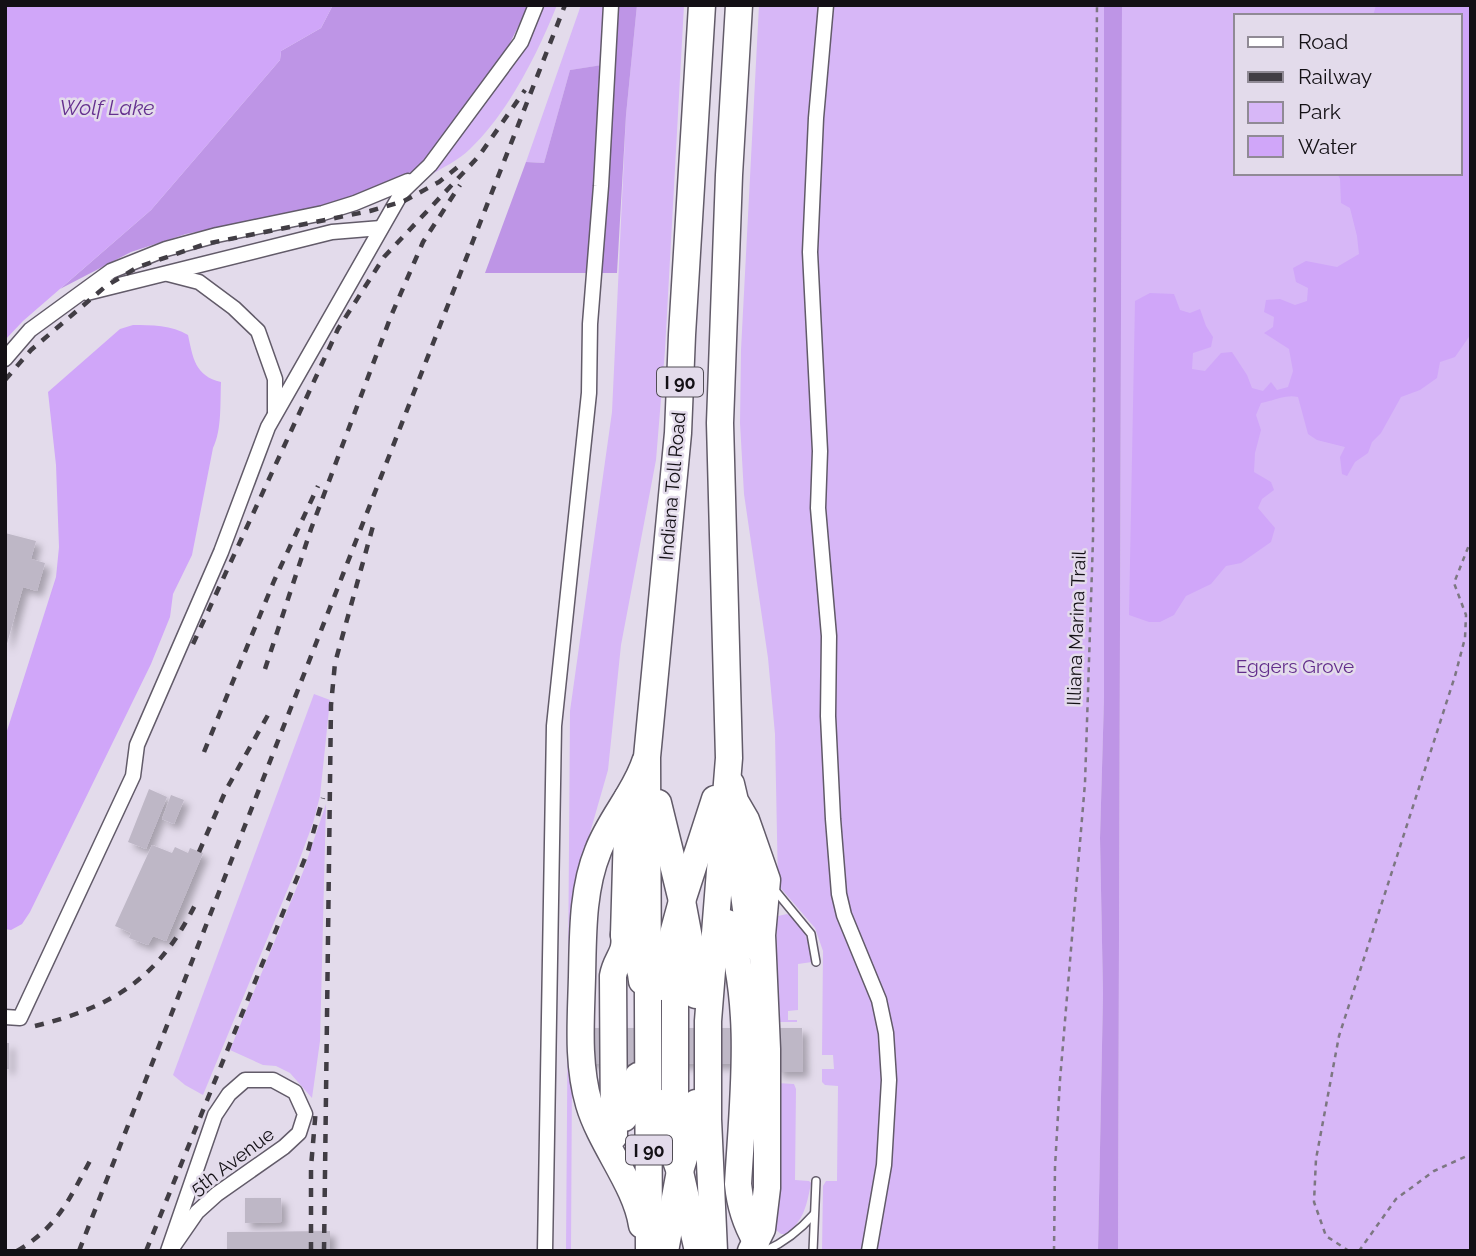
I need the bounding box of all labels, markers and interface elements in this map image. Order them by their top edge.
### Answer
legend [1234,14,1462,175]
text: Road [1298,29,1348,54]
text: Railway [1298,64,1372,89]
water label: Wolf Lake [59,95,155,120]
text: Park [1298,99,1341,124]
text: Water [1298,134,1357,159]
road number: I 90 [657,368,703,396]
street label: Indiana Toll Road [655,411,689,561]
street label: Illiana Marina Trail [1062,549,1090,706]
park label: Eggers Grove [1236,655,1354,677]
street label: 5th Avenue [186,1123,278,1199]
road number: I 90 [626,1135,672,1164]

